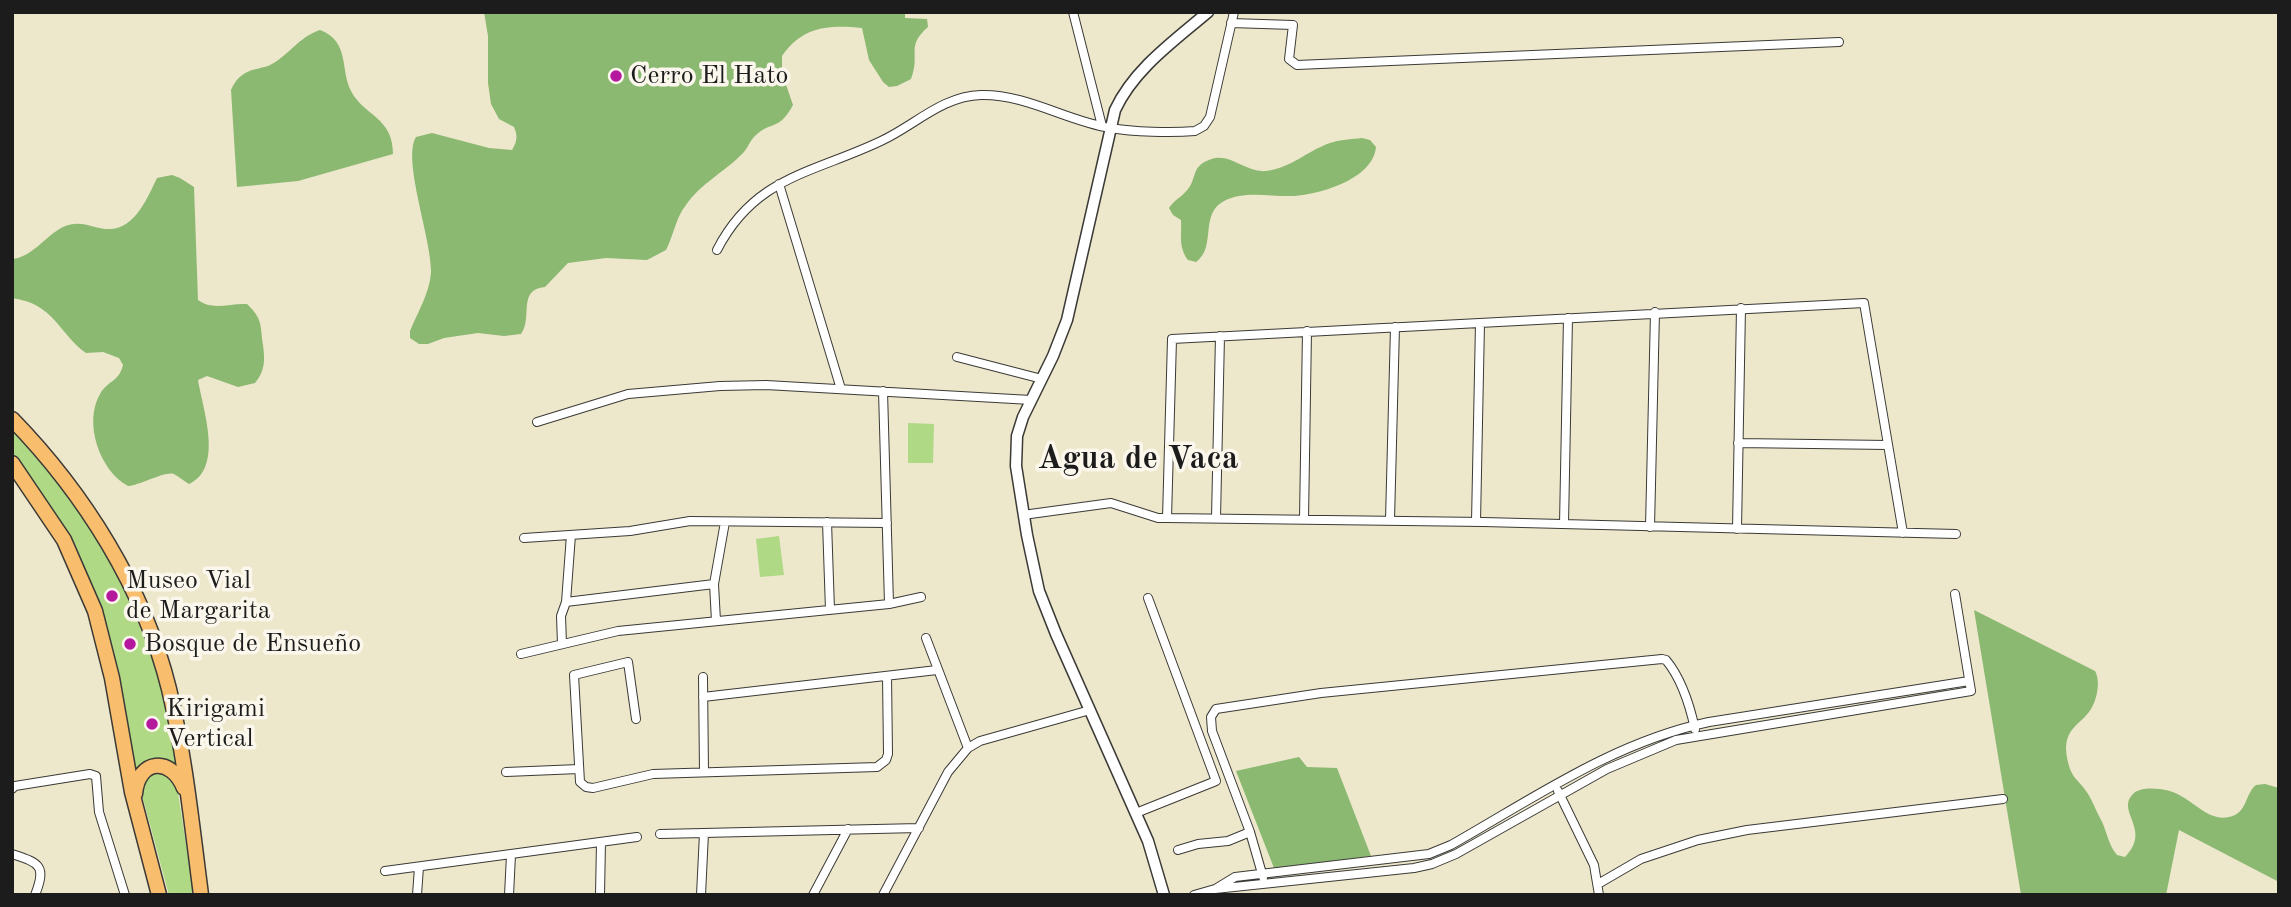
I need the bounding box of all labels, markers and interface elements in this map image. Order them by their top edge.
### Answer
place label: Cerro El Hato [630,60,788,92]
marker: Cerro El Hato [608,68,624,84]
district label: Agua de Vaca [1037,439,1239,479]
place label: Museo Vial de Margarita [126,565,271,626]
marker: Museo Vial de Margarita [104,588,120,604]
place label: Bosque de Ensueño [144,628,361,660]
marker: Bosque de Ensueño [122,636,138,652]
place label: Kirigami Vertical [166,693,265,754]
marker: Kirigami Vertical [144,716,160,732]

